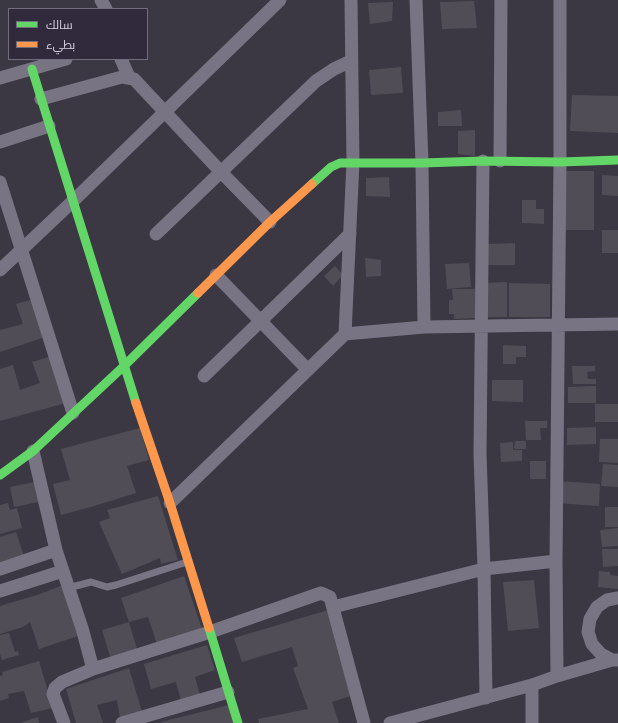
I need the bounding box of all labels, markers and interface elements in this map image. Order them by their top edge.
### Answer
legend [8,8,148,60]
text: سالك [46,17,73,34]
text: بطيء [46,37,75,54]

